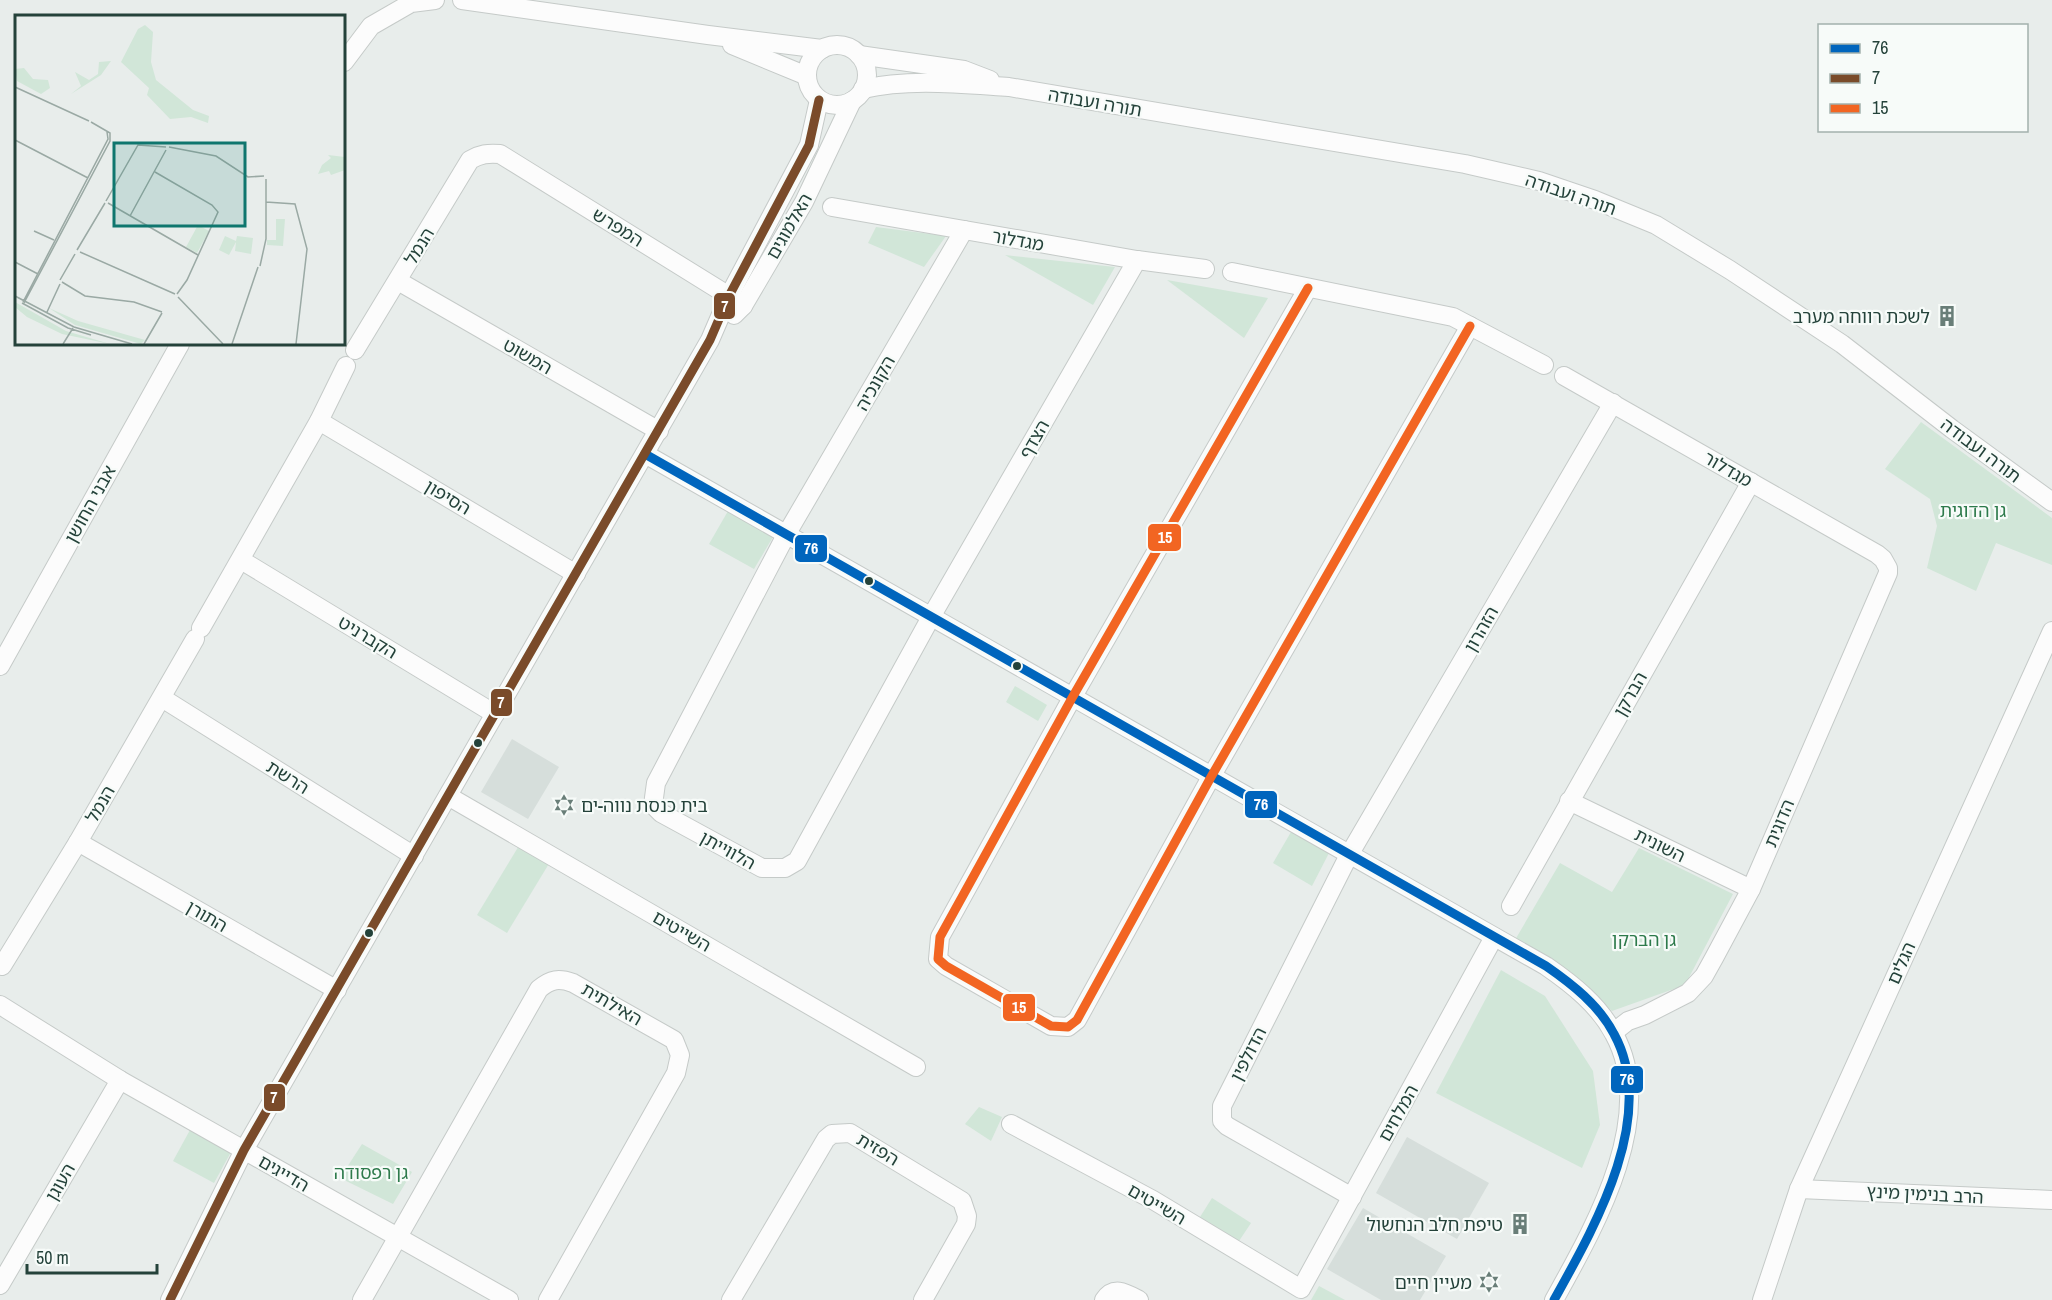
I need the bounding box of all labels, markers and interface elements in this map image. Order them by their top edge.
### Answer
inset map [15,15,345,345]
legend [1818,24,2028,132]
text: 76 [1872,35,1888,60]
text: 7 [1872,65,1880,90]
street label: תורה ועבודה [1046,81,1144,123]
text: 15 [1872,95,1888,120]
street label: תורה ועבודה [1522,167,1620,221]
street label: האלמוגים [760,188,818,264]
street label: המפרש [588,202,648,252]
street label: הנמל [398,223,440,269]
street label: מגדלור [990,223,1046,257]
line badge: 7 [713,292,736,320]
text: 7 [721,295,729,317]
place label: לשכת רווחה מערב [1793,304,1930,329]
building icon: לשכת רווחה מערב [1935,304,1959,328]
street label: המשוט [499,332,557,380]
street label: הקונכיה [849,351,901,415]
street label: תורה ועבודה [1936,411,2026,489]
street label: הצדף [1013,415,1055,463]
street label: מגדלור [1699,445,1757,493]
street label: אבני החושן [58,461,122,547]
street label: הסיפון [420,473,476,521]
park label: גן הדוגית [1940,498,2007,523]
line badge: 15 [1147,523,1182,552]
text: 15 [1158,526,1172,548]
line badge: 76 [794,534,828,563]
text: 76 [804,537,818,559]
unlabelled marker [863,575,875,587]
street label: הזהרון [1458,601,1504,657]
street label: הקברניט [334,610,402,664]
unlabelled marker [1011,660,1023,672]
street label: הברקן [1607,667,1653,721]
line badge: 7 [490,688,513,717]
text: 7 [497,691,505,713]
unlabelled marker [472,737,484,749]
street label: הרשת [262,754,314,800]
street label: הנמל [79,781,121,827]
line badge: 76 [1244,790,1278,819]
synagogue icon: בית כנסת נווה-ים [552,793,576,817]
place label: בית כנסת נווה-ים [581,793,708,818]
text: 76 [1254,793,1268,815]
street label: הדוגית [1758,795,1800,851]
street label: השונית [1630,822,1690,868]
street label: הלווייתן [696,825,760,875]
street label: התורן [182,894,232,938]
street label: השייטים [648,904,716,958]
unlabelled marker [363,927,375,939]
park label: גן הברקן [1612,927,1677,952]
street label: הגלים [1881,938,1921,988]
street label: האילתית [577,977,647,1031]
line badge: 15 [1002,993,1036,1022]
text: 15 [1012,996,1026,1018]
street label: הדולפין [1224,1023,1272,1085]
line badge: 76 [1610,1065,1644,1094]
text: 76 [1620,1068,1634,1090]
street label: המלחים [1372,1080,1424,1146]
line badge: 7 [263,1083,286,1112]
text: 7 [270,1086,278,1108]
street label: הפזית [852,1127,904,1171]
street label: הדייגים [254,1148,314,1198]
street label: העוגן [39,1158,81,1206]
park label: גן רפסודה [334,1160,408,1185]
street label: השייטים [1123,1177,1191,1231]
street label: הרב בנימין מינץ [1866,1178,1984,1210]
place label: טיפת חלב הנחשול [1366,1212,1503,1237]
building icon: טיפת חלב הנחשול [1508,1212,1532,1236]
scale bar [27,1237,158,1275]
text: 50 m [36,1245,69,1270]
place label: מעיין חיים [1394,1270,1472,1295]
synagogue icon: מעיין חיים [1477,1270,1501,1294]

